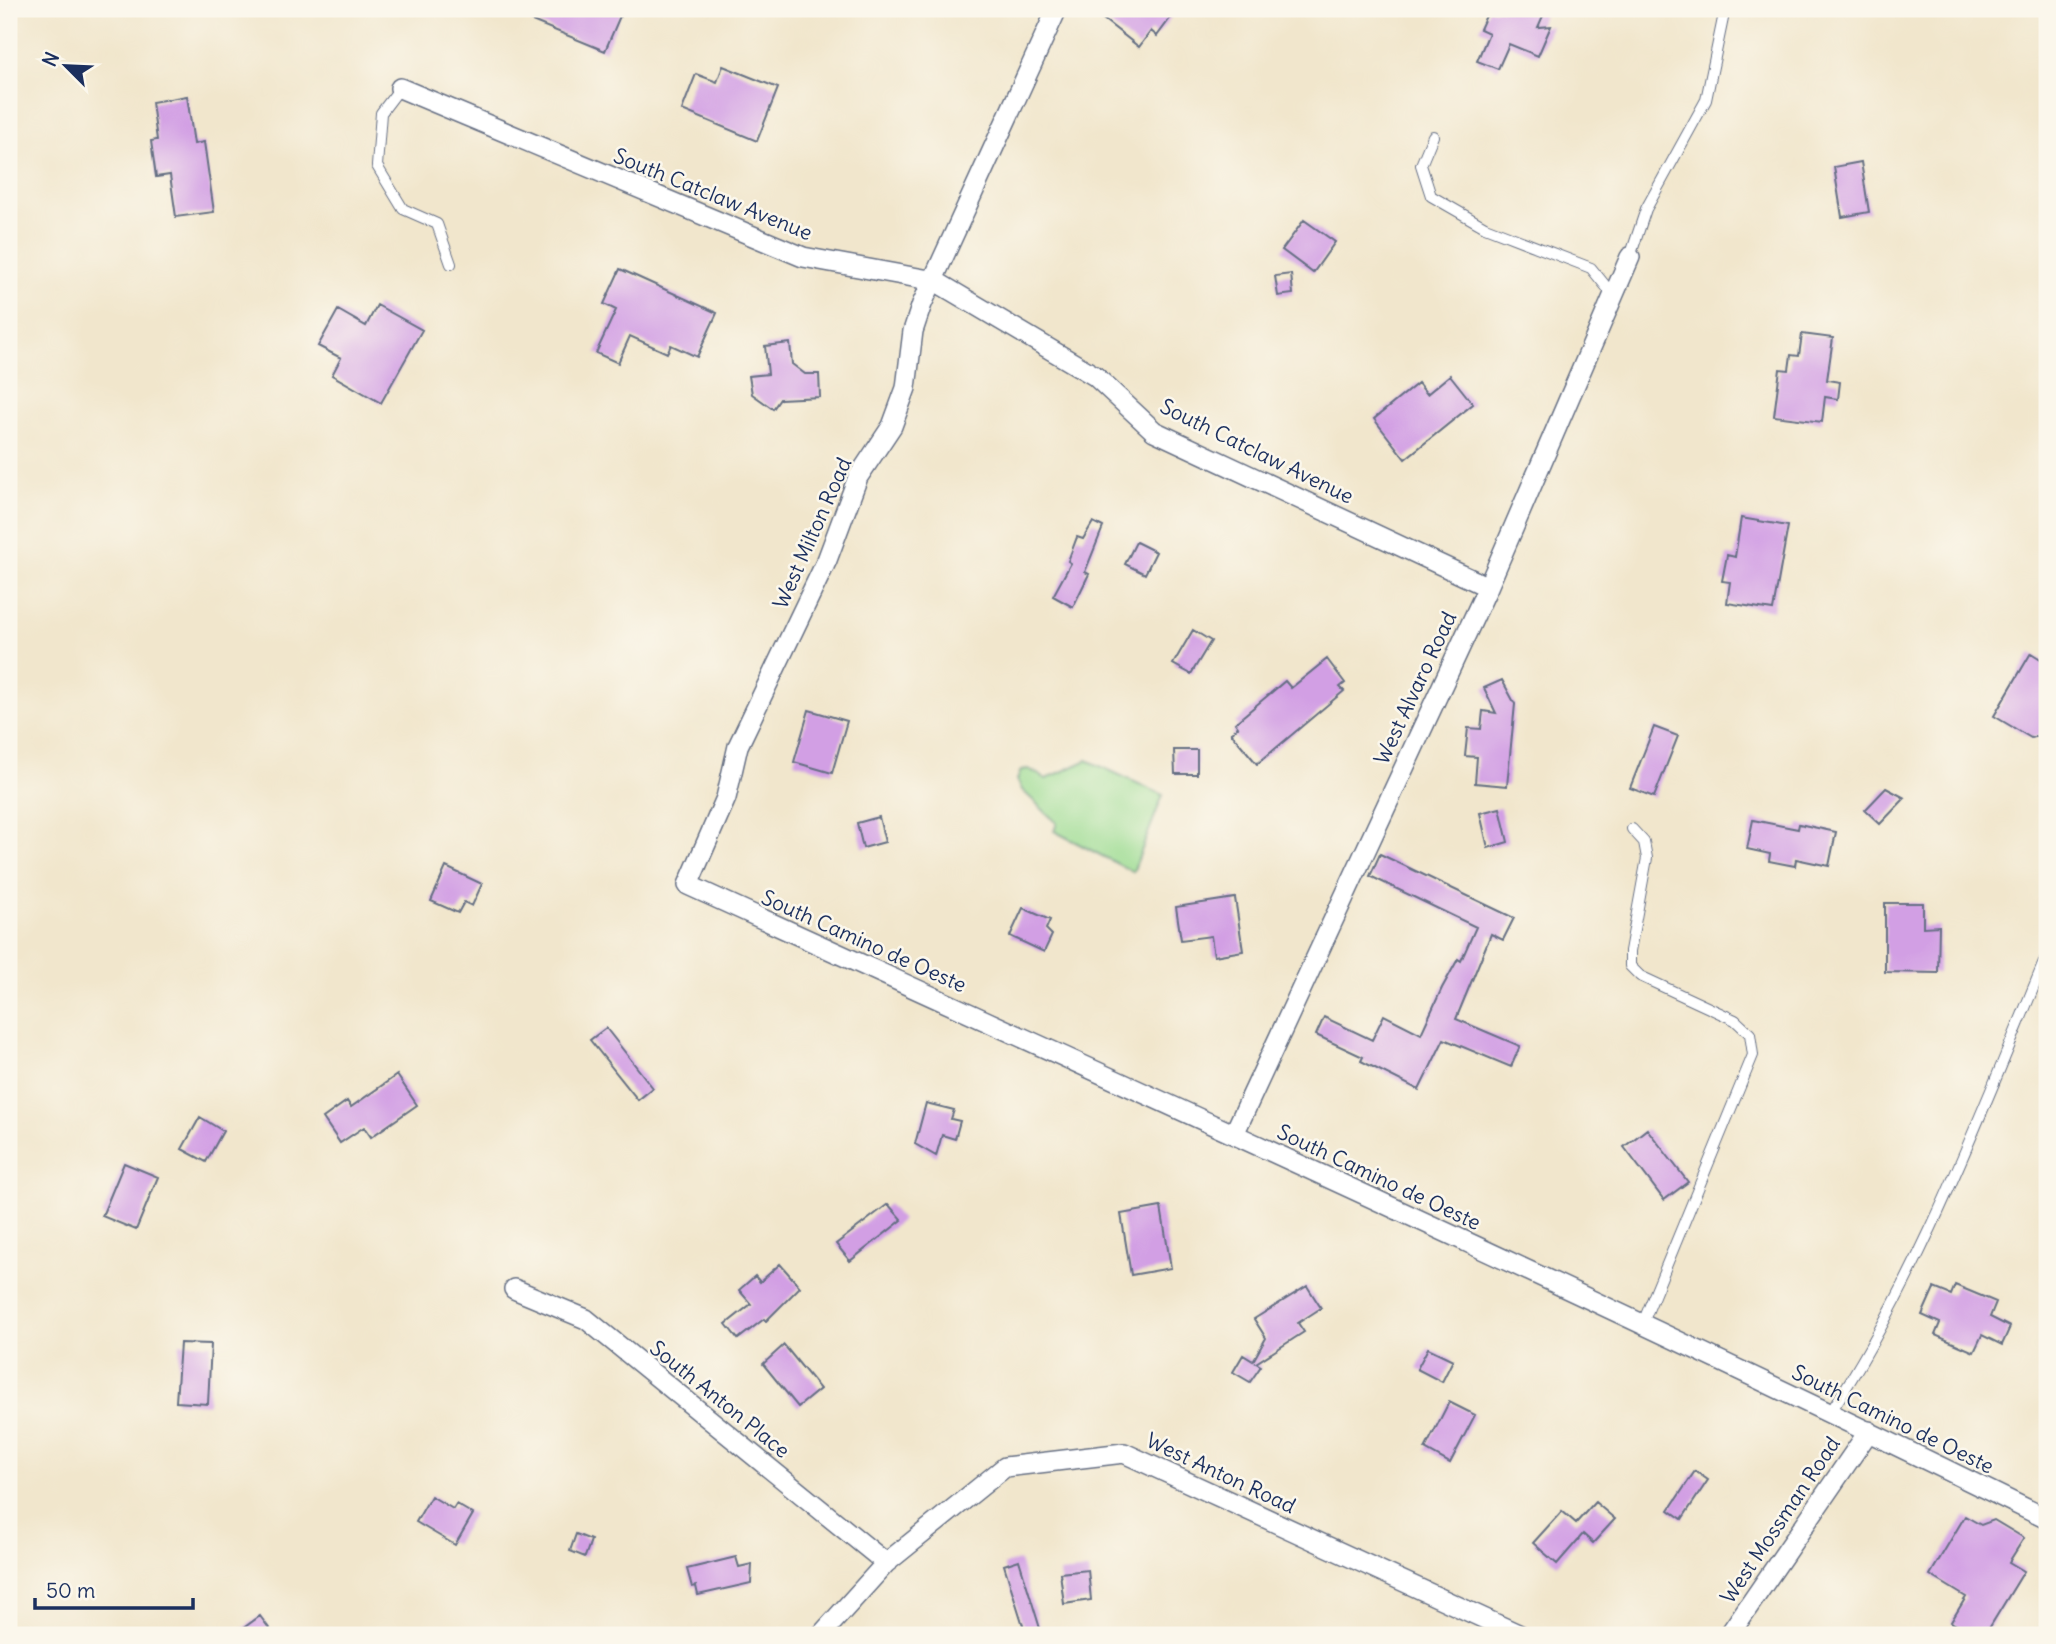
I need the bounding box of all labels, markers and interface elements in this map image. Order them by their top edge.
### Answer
north arrow [32,32,102,102]
text: N [37,48,64,70]
street label: South Catclaw Avenue [610,142,816,246]
street label: South Catclaw Avenue [1156,392,1358,510]
street label: West Milton Road [767,453,857,613]
street label: West Alvaro Road [1368,607,1462,769]
street label: South Camino de Oeste [757,884,971,998]
street label: South Camino de Oeste [1273,1118,1485,1236]
street label: South Anton Place [645,1334,795,1464]
street label: South Camino de Oeste [1788,1358,1998,1480]
street label: West Anton Road [1142,1427,1300,1519]
street label: West Mossman Road [1714,1431,1846,1609]
scale bar [35,1567,192,1611]
text: 50 m [46,1577,95,1604]

